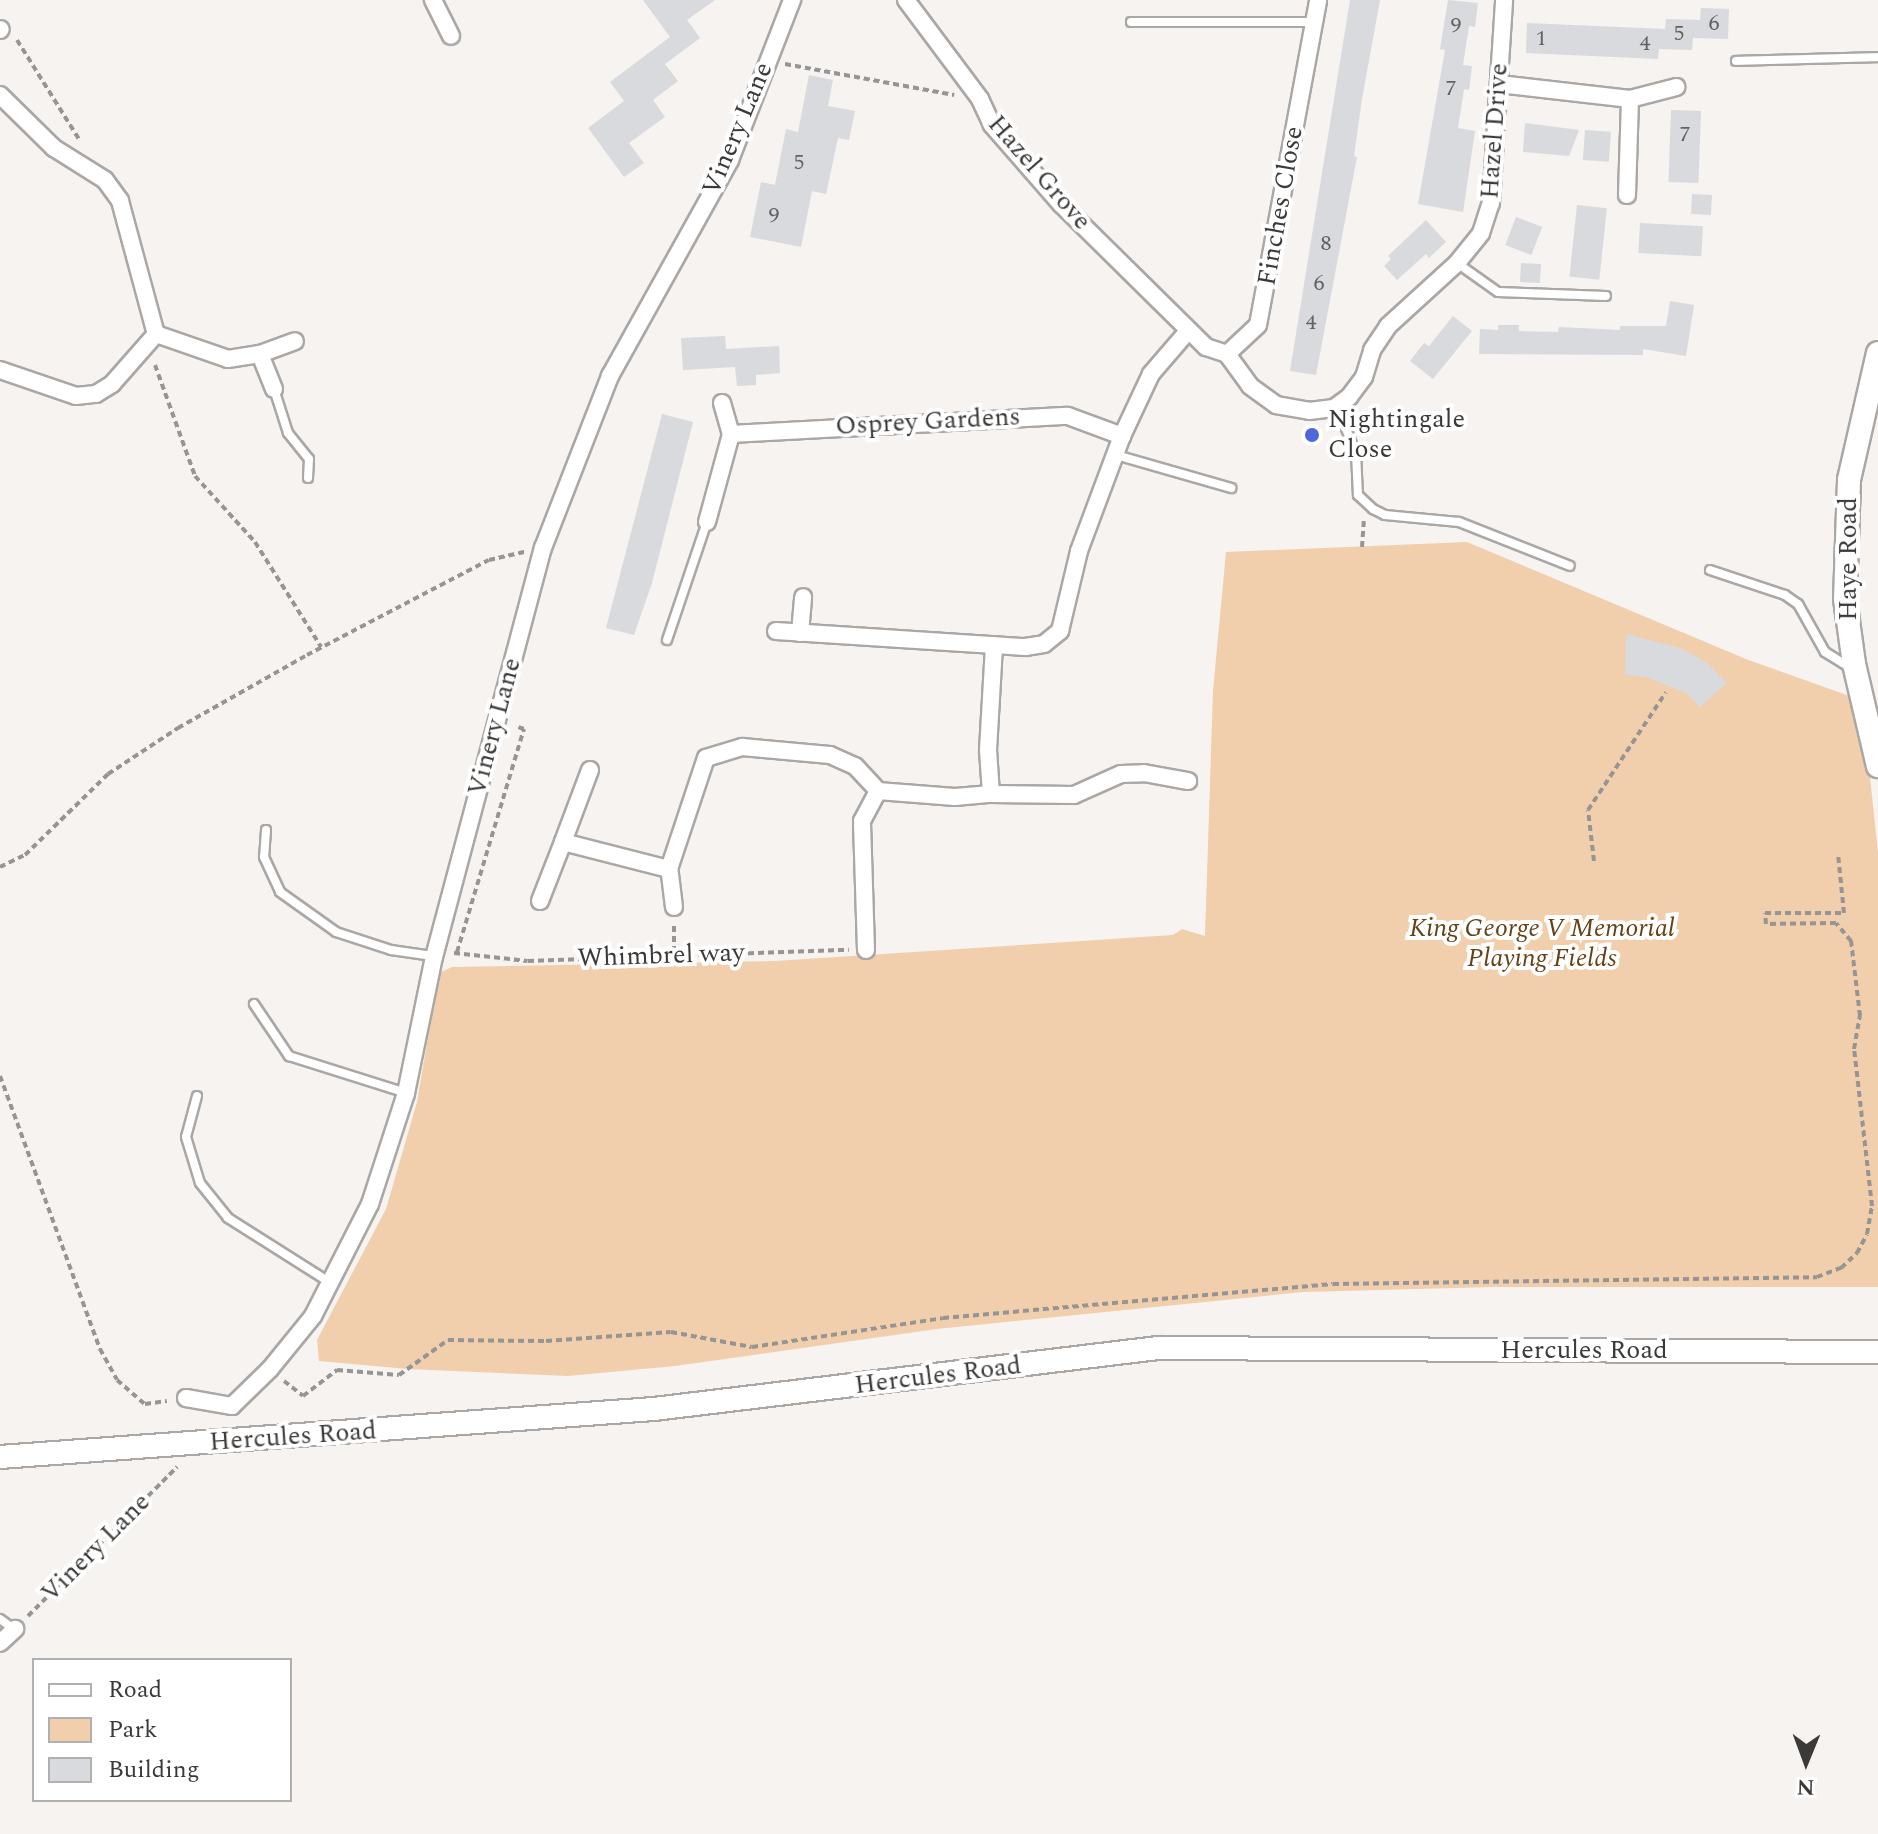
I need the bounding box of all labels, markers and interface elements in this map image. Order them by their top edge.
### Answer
house number: 6 [1709,11,1719,37]
house number: 9 [1451,13,1461,39]
house number: 5 [1674,21,1684,47]
house number: 1 [1536,26,1546,52]
house number: 4 [1640,31,1650,57]
street label: Vinery Lane [696,58,780,200]
street label: Hazel Drive [1475,62,1515,200]
house number: 7 [1446,76,1456,102]
street label: Hazel Grove [981,109,1097,237]
house number: 7 [1680,122,1690,148]
street label: Finches Close [1252,124,1310,288]
house number: 5 [794,150,804,176]
house number: 9 [769,203,779,229]
house number: 8 [1321,231,1331,257]
house number: 6 [1314,271,1324,297]
house number: 4 [1306,310,1316,336]
street label: Osprey Gardens [835,402,1021,442]
place label: Nightingale Close [1328,404,1465,466]
marker: Nightingale Close [1303,426,1321,444]
street label: Haye Road [1833,497,1865,621]
street label: Vinery Lane [462,655,528,799]
park label: King George V Memorial Playing Fields [1409,913,1675,974]
street label: Whimbrel way [577,937,745,975]
street label: Hercules Road [1500,1335,1668,1367]
street label: Hercules Road [853,1350,1023,1402]
street label: Hercules Road [208,1416,378,1458]
street label: Vinery Lane [35,1487,157,1609]
legend [32,1658,292,1802]
text: Road [108,1672,162,1708]
text: Park [108,1712,158,1748]
north arrow [1766,1722,1846,1802]
text: Building [108,1752,200,1788]
text: N [1796,1770,1815,1803]

